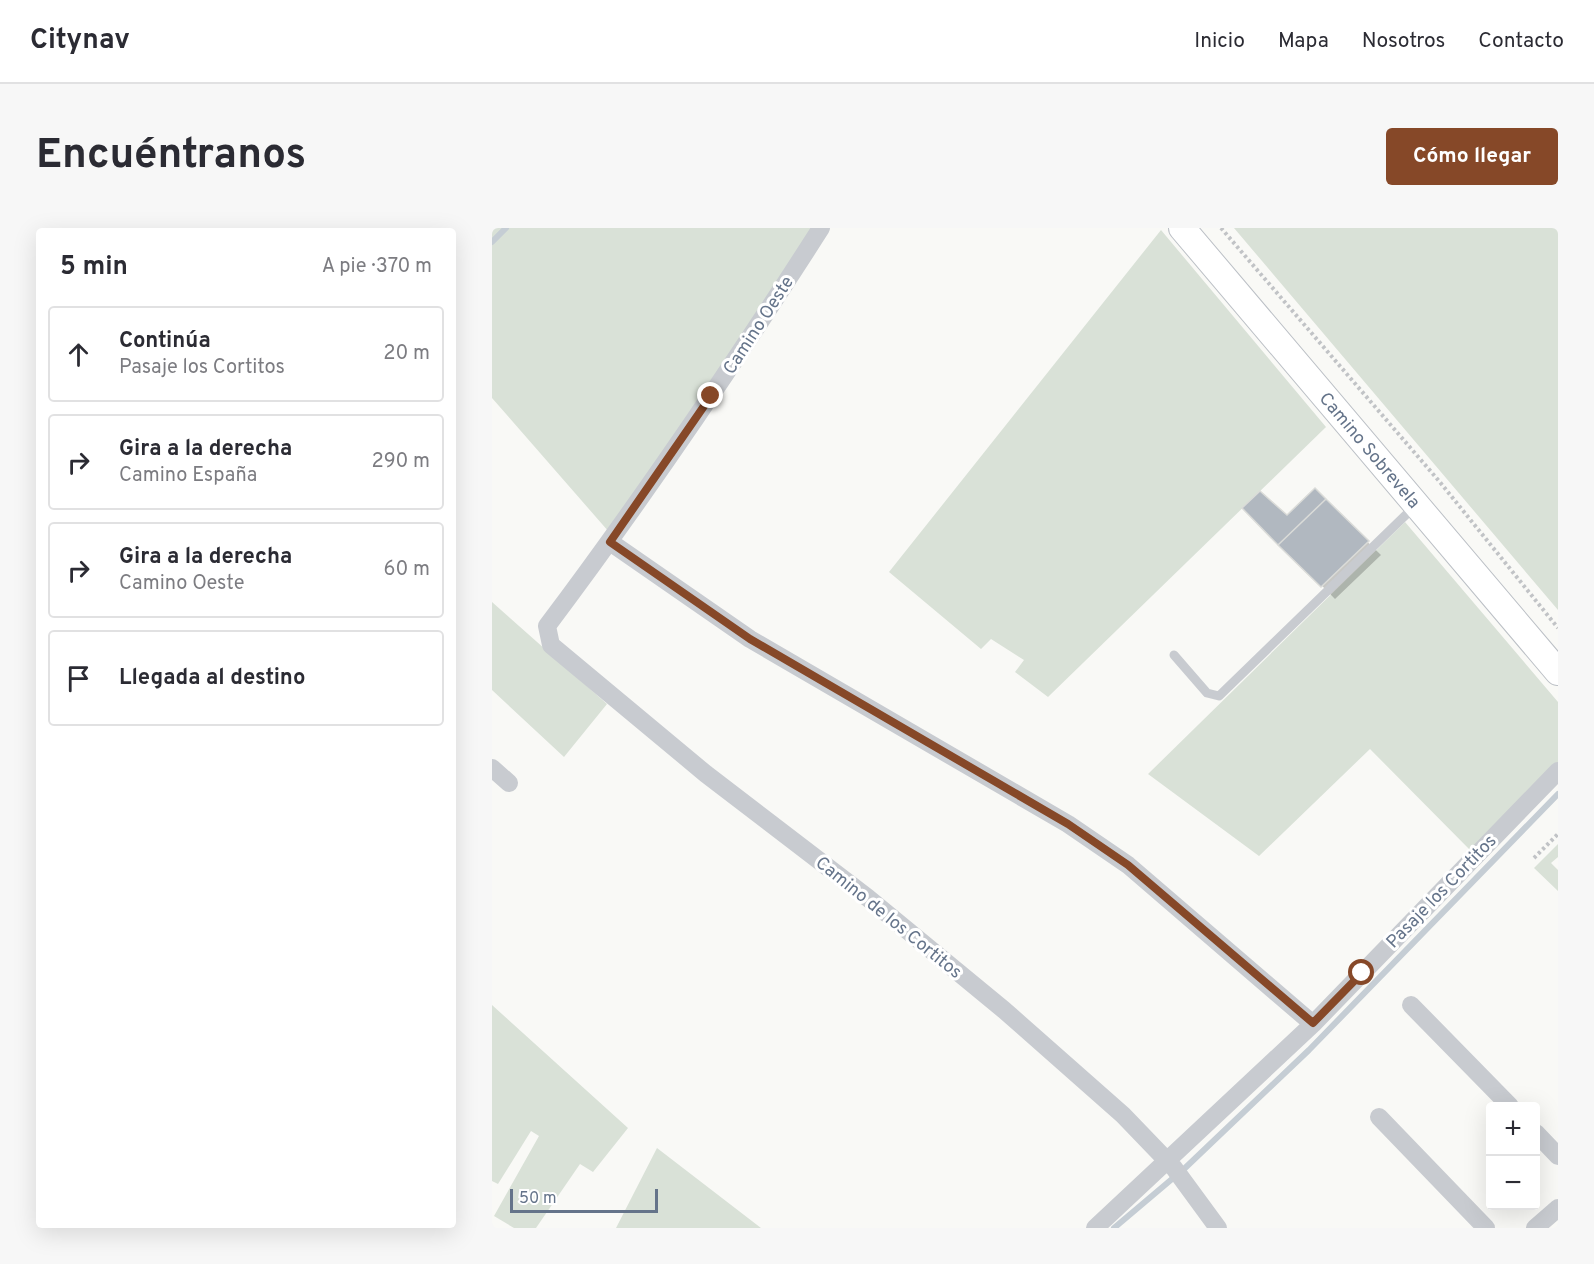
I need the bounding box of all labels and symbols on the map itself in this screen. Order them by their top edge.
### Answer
street label: Camino Oeste [719,272,800,379]
route end [697,382,723,408]
street label: Camino Sobrevela [1313,388,1425,514]
street label: Pasaje los Cortitos [1382,830,1502,954]
street label: Camino de los Cortitos [810,852,966,984]
route start [1348,959,1374,985]
scale bar [510,1186,658,1214]

